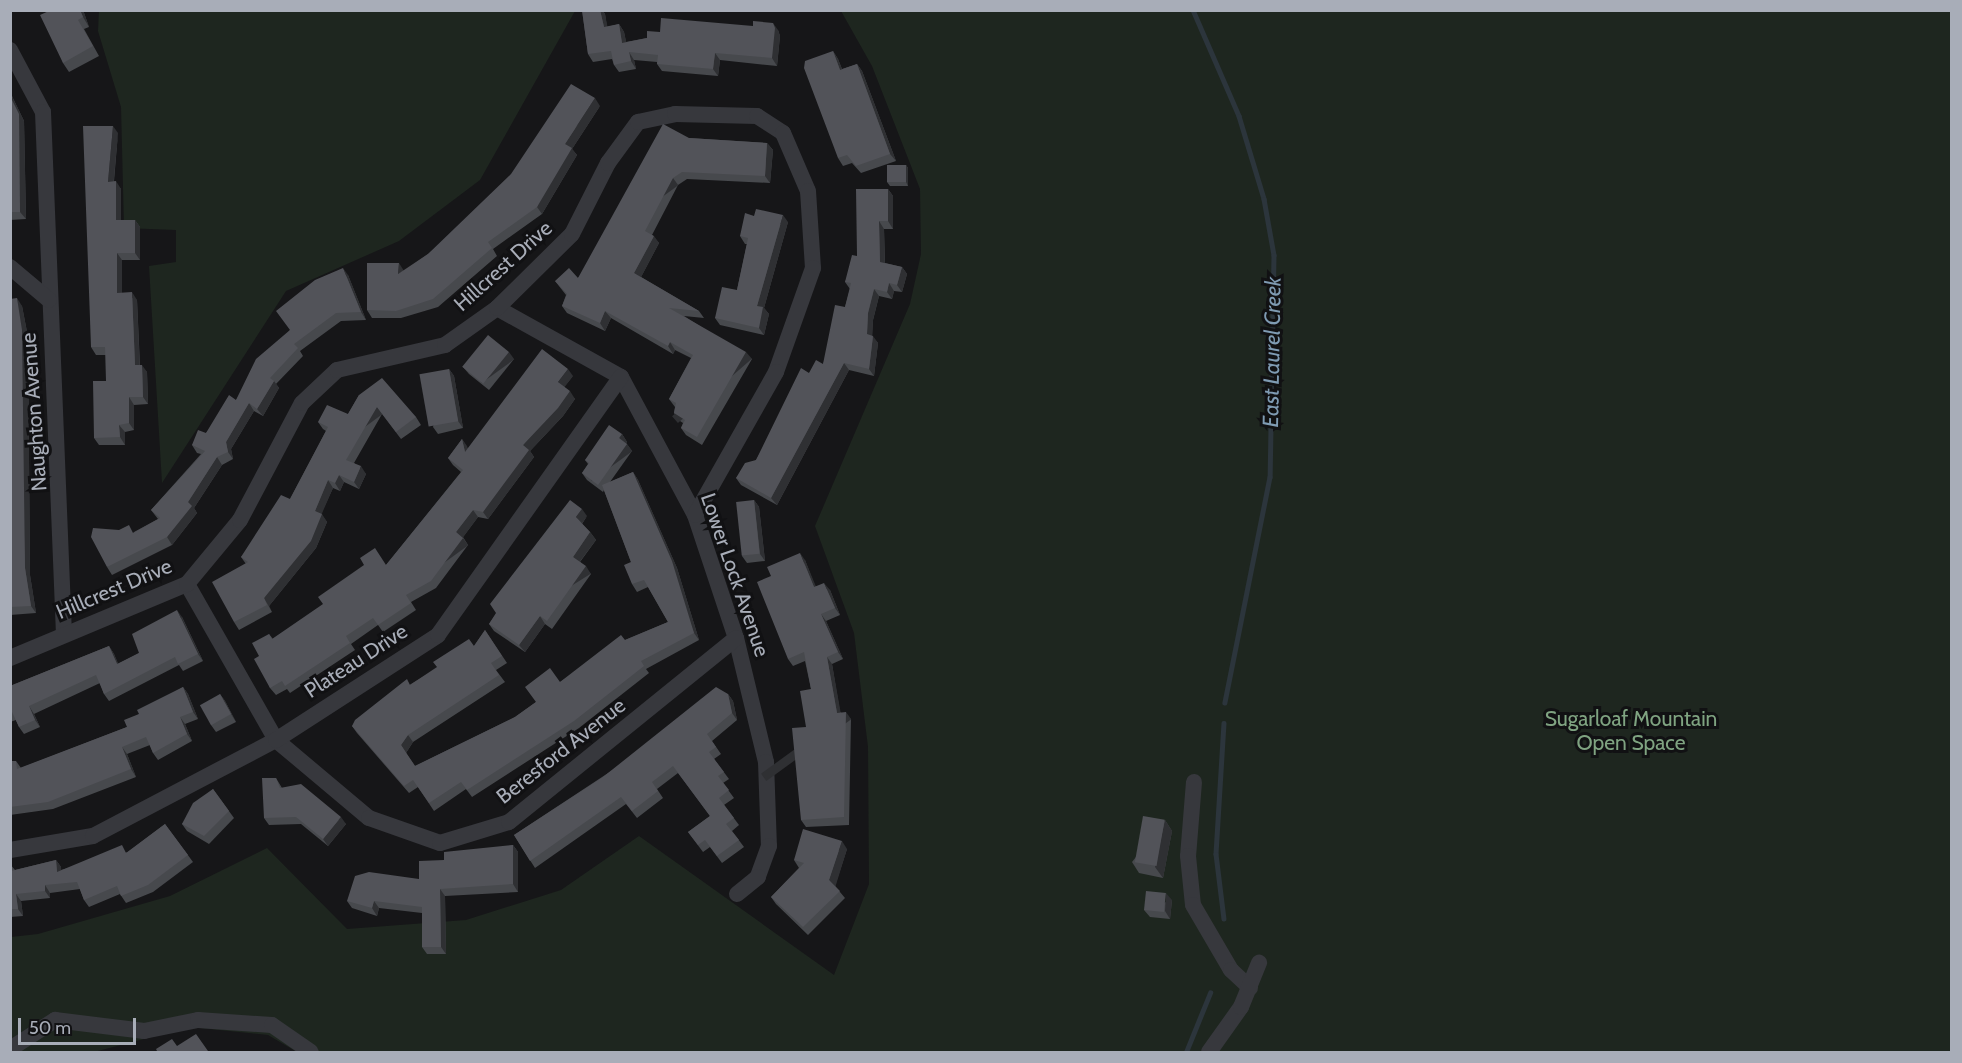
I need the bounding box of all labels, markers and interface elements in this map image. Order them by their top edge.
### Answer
street label: Hillcrest Drive [449,215,557,317]
water label: East Laurel Creek [1257,276,1287,428]
street label: Naughton Avenue [16,332,52,492]
street label: Lower Lock Avenue [695,490,775,660]
street label: Hillcrest Drive [52,553,176,625]
street label: Plateau Drive [300,618,412,704]
street label: Beresford Avenue [491,693,631,809]
park label: Sugarloaf Mountain Open Space [1545,706,1717,756]
scale bar [21,1006,140,1044]
text: 50 m [29,1017,71,1039]

